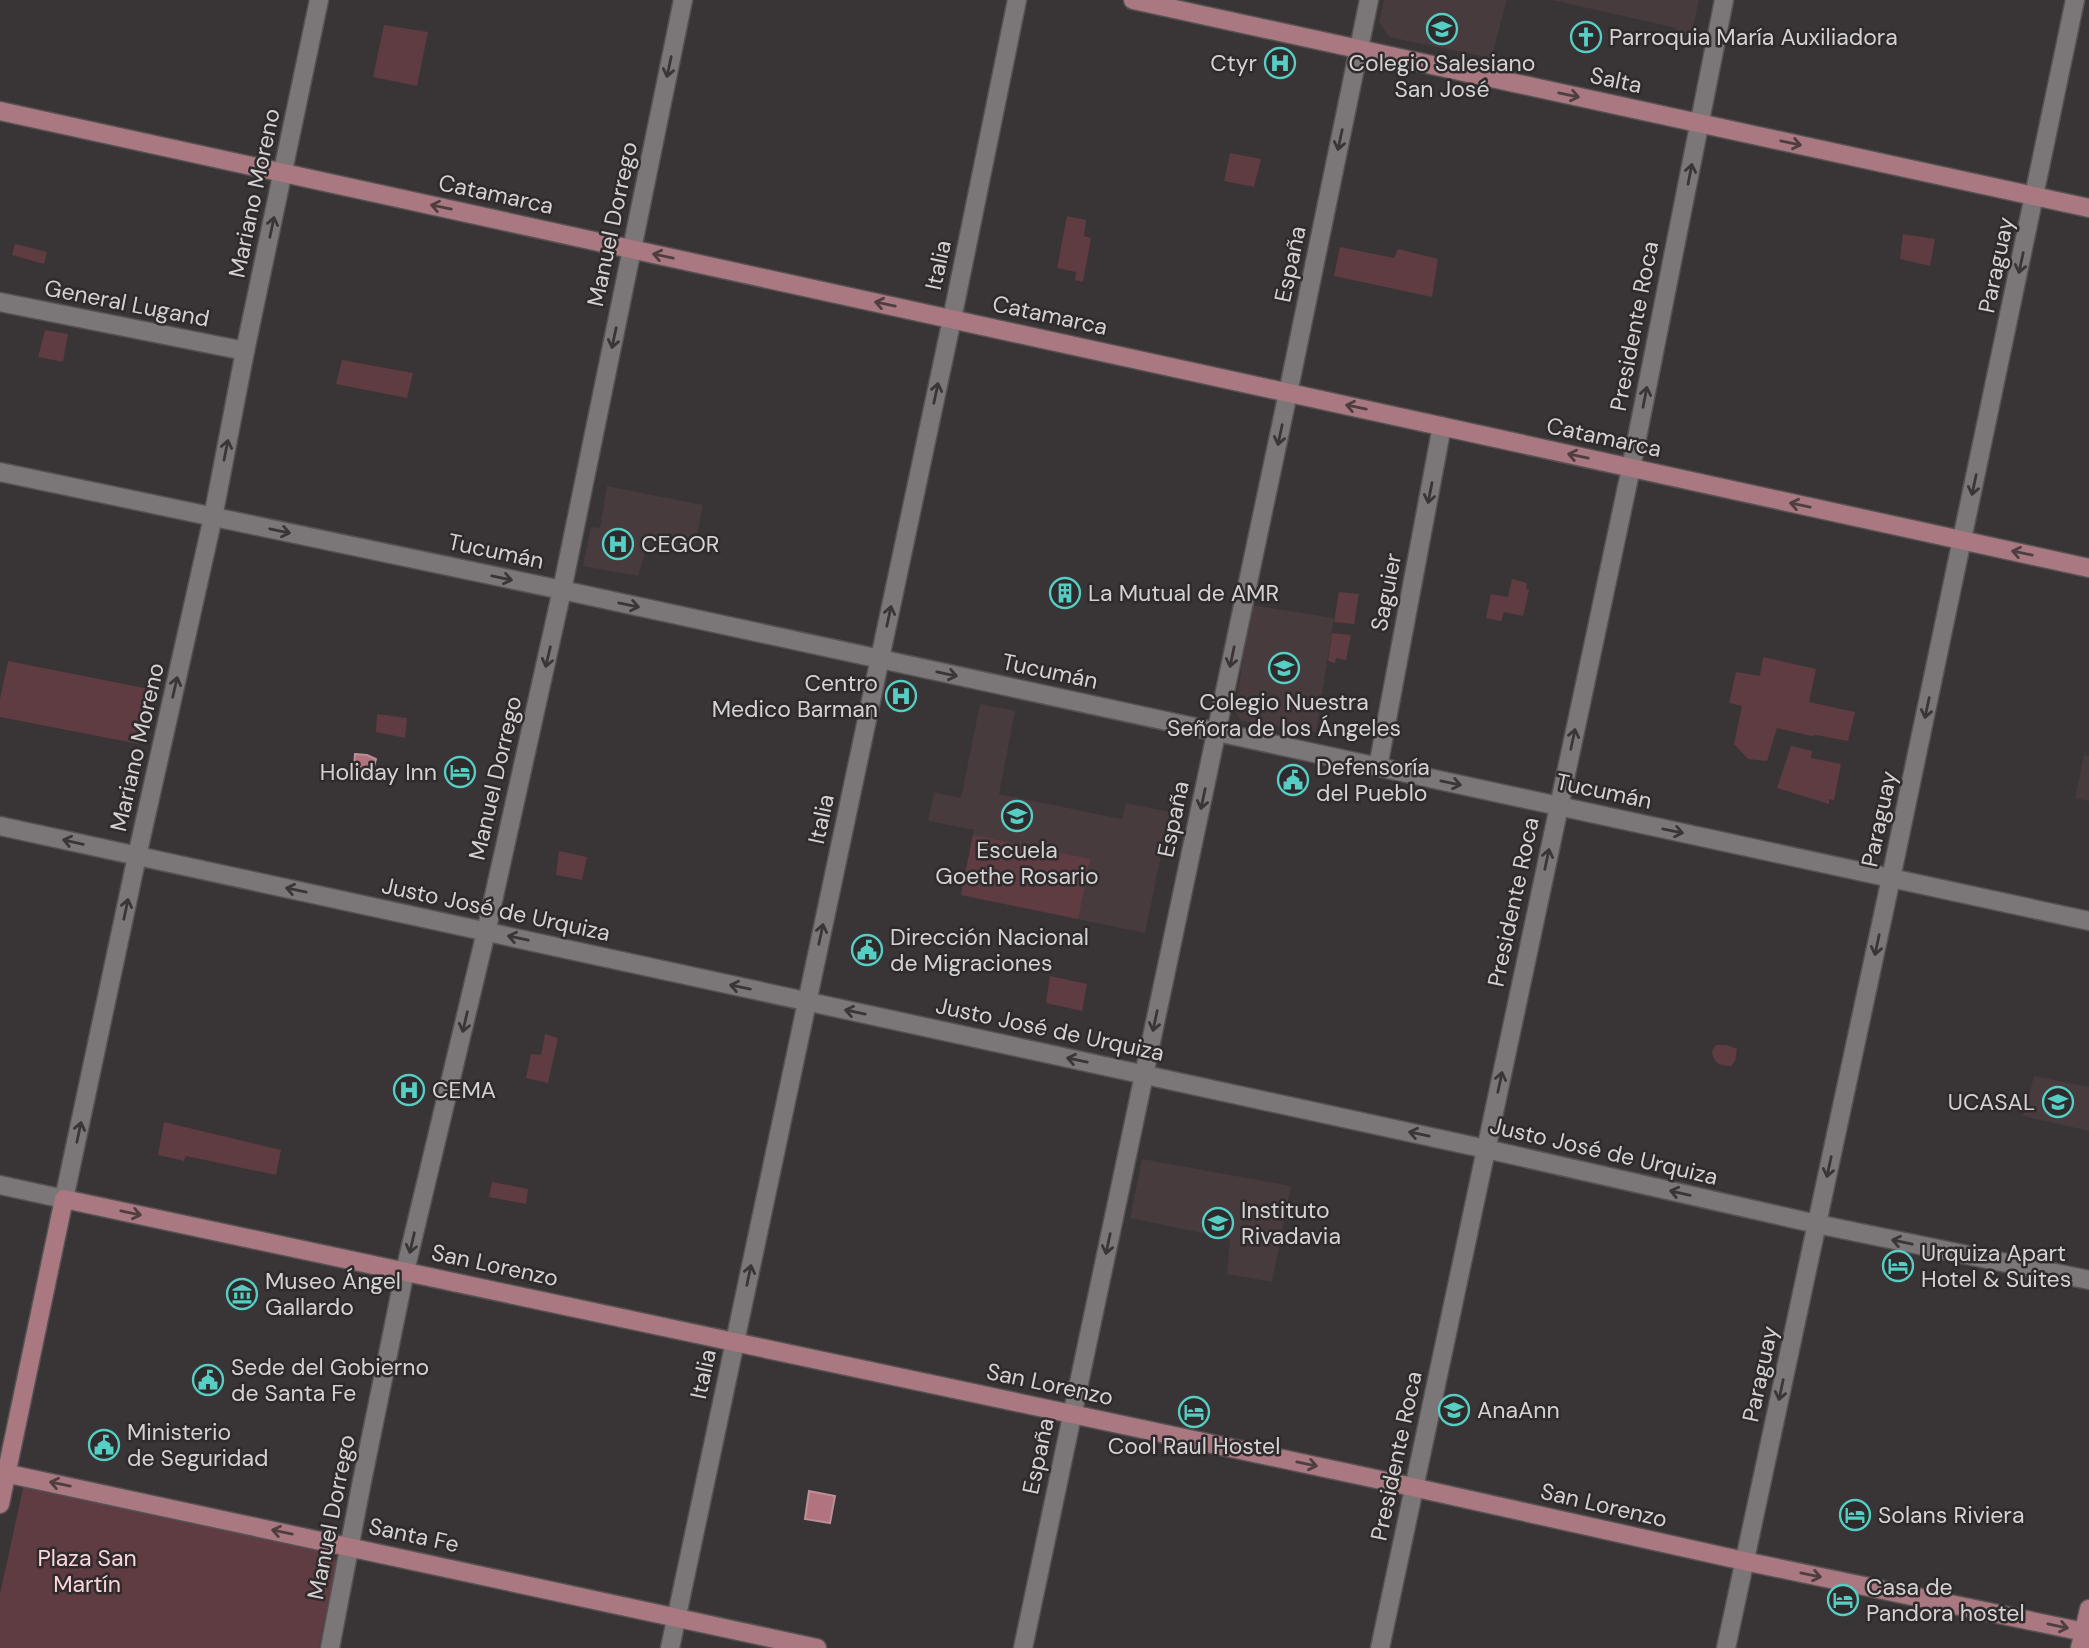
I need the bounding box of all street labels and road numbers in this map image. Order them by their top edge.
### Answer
street label: Salta [1587,60,1645,100]
street label: Mariano Moreno [221,106,287,280]
street label: Manuel Dorrego [580,139,644,309]
street label: Catamarca [436,167,556,221]
street label: Paraguay [1971,214,2021,316]
street label: España [1267,223,1313,305]
street label: Italia [918,237,958,293]
street label: Presidente Roca [1603,239,1665,413]
street label: General Lugand [42,272,212,334]
street label: Catamarca [990,288,1110,342]
street label: Catamarca [1544,410,1664,464]
street label: Tucumán [445,526,547,576]
street label: Saguier [1364,550,1408,634]
street label: Tucumán [999,646,1101,696]
street label: Mariano Moreno [103,660,171,834]
street label: Manuel Dorrego [462,693,528,863]
street label: Tucumán [1553,766,1655,816]
street label: Paraguay [1854,768,1904,870]
street label: España [1150,778,1196,860]
street label: Italia [801,791,841,847]
street label: Presidente Roca [1480,815,1546,989]
street label: Justo José de Urquiza [379,870,613,948]
street label: Justo José de Urquiza [933,990,1167,1068]
street label: Justo José de Urquiza [1487,1110,1721,1192]
street label: San Lorenzo [429,1237,561,1293]
street label: Paraguay [1735,1323,1785,1425]
street label: Italia [683,1346,723,1402]
street label: San Lorenzo [984,1356,1116,1412]
street label: Presidente Roca [1363,1369,1429,1543]
street label: España [1015,1415,1061,1497]
street label: Manuel Dorrego [300,1432,362,1602]
street label: San Lorenzo [1538,1476,1670,1534]
street label: Santa Fe [366,1511,462,1559]

